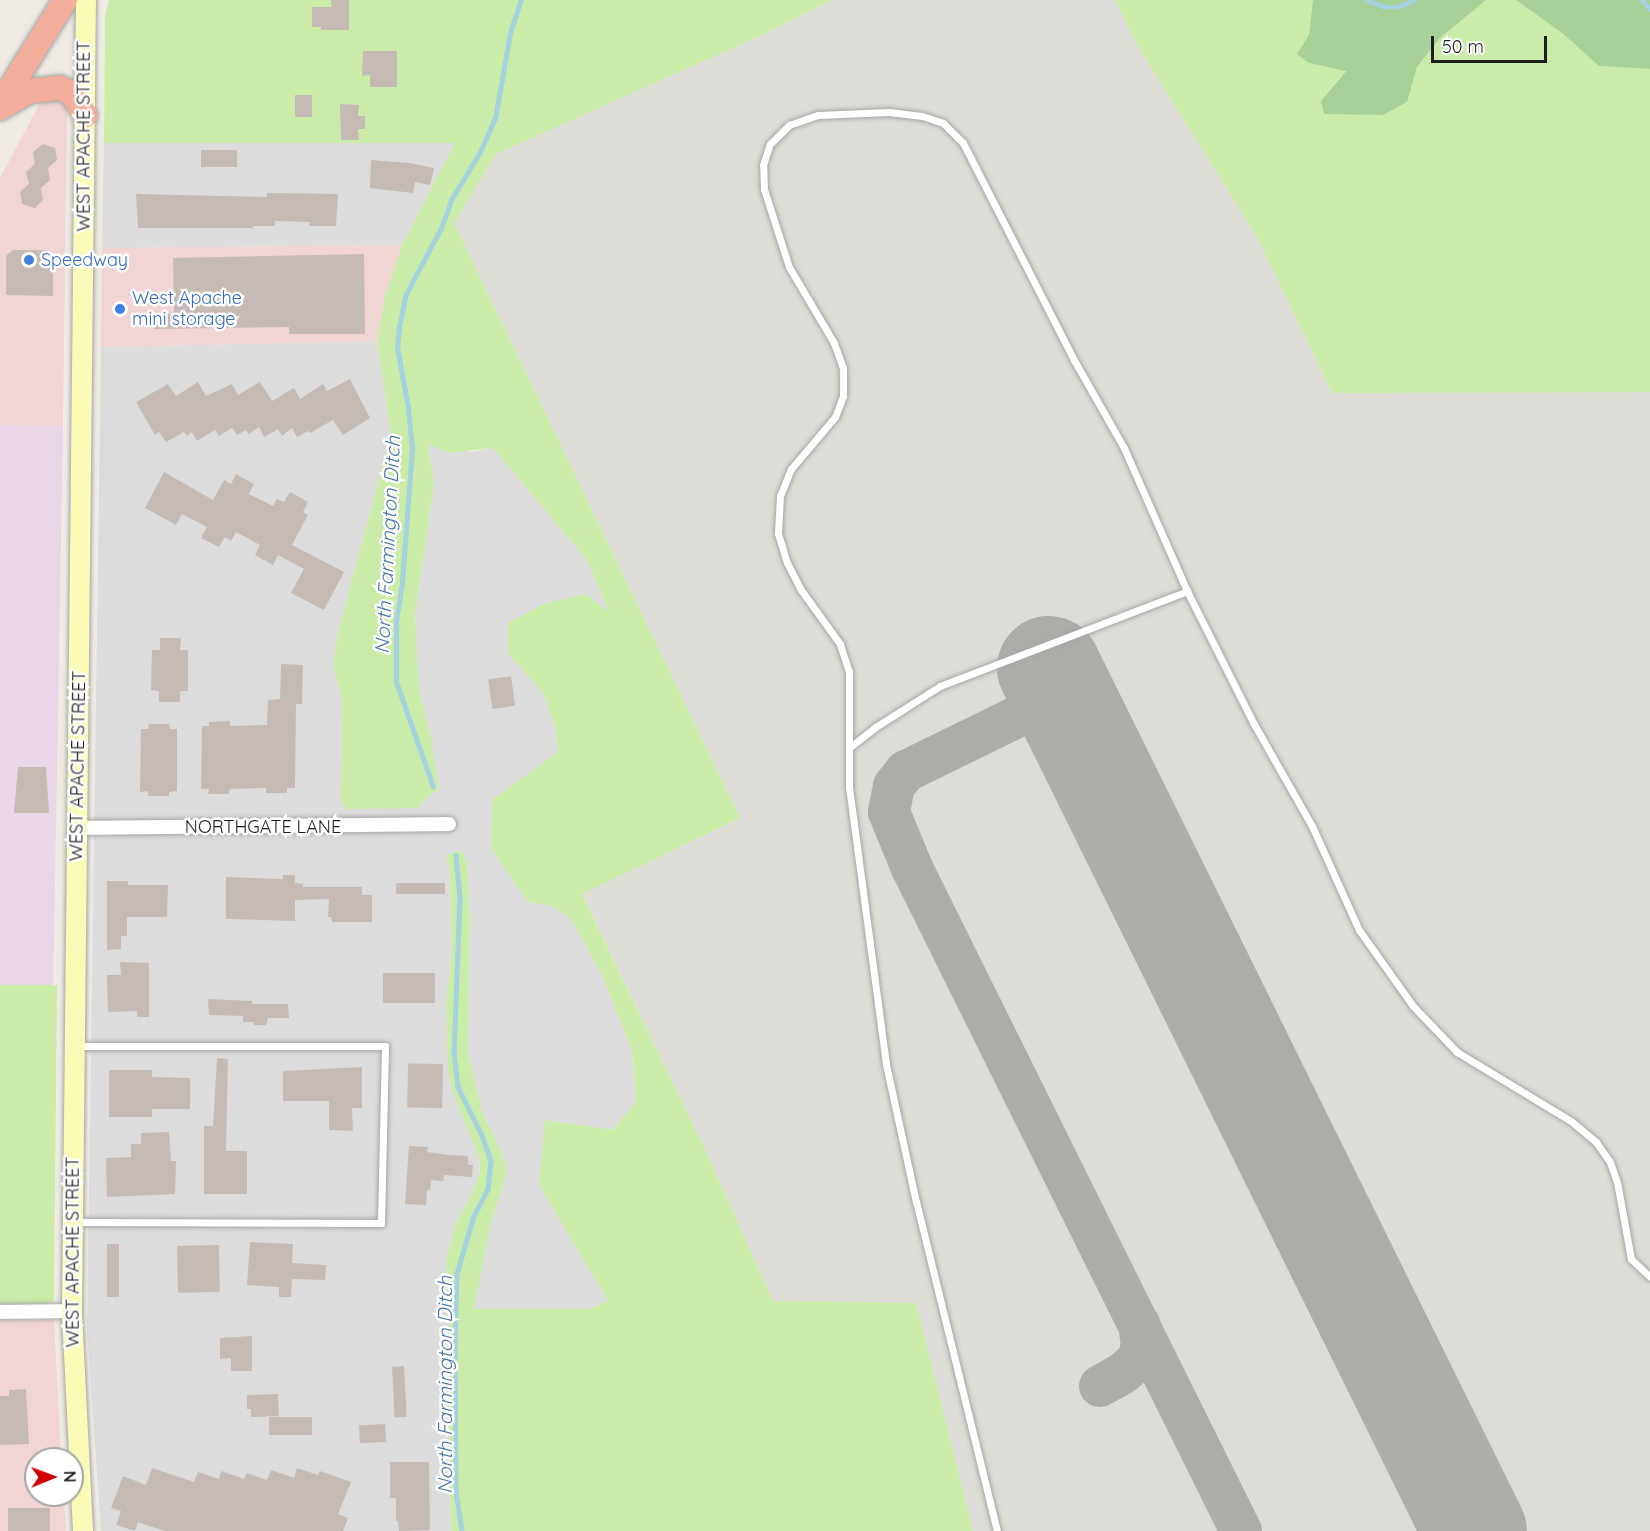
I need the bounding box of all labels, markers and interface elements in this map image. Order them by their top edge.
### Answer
scale bar [1434,24,1550,62]
text: 50 m [1442,35,1484,58]
street label: WEST APACHE STREET [73,41,95,231]
place label: Speedway [41,249,128,271]
marker: Speedway [22,253,36,267]
place label: West Apache mini storage [132,288,242,330]
marker: West Apache mini storage [113,302,127,316]
water label: North Farmington Ditch [369,435,405,655]
street label: WEST APACHE STREET [66,670,90,862]
street label: NORTHGATE LANE [185,816,341,838]
street label: WEST APACHE STREET [62,1157,84,1347]
water label: North Farmington Ditch [432,1276,456,1494]
north arrow [24,1447,84,1507]
text: N [60,1471,80,1483]

